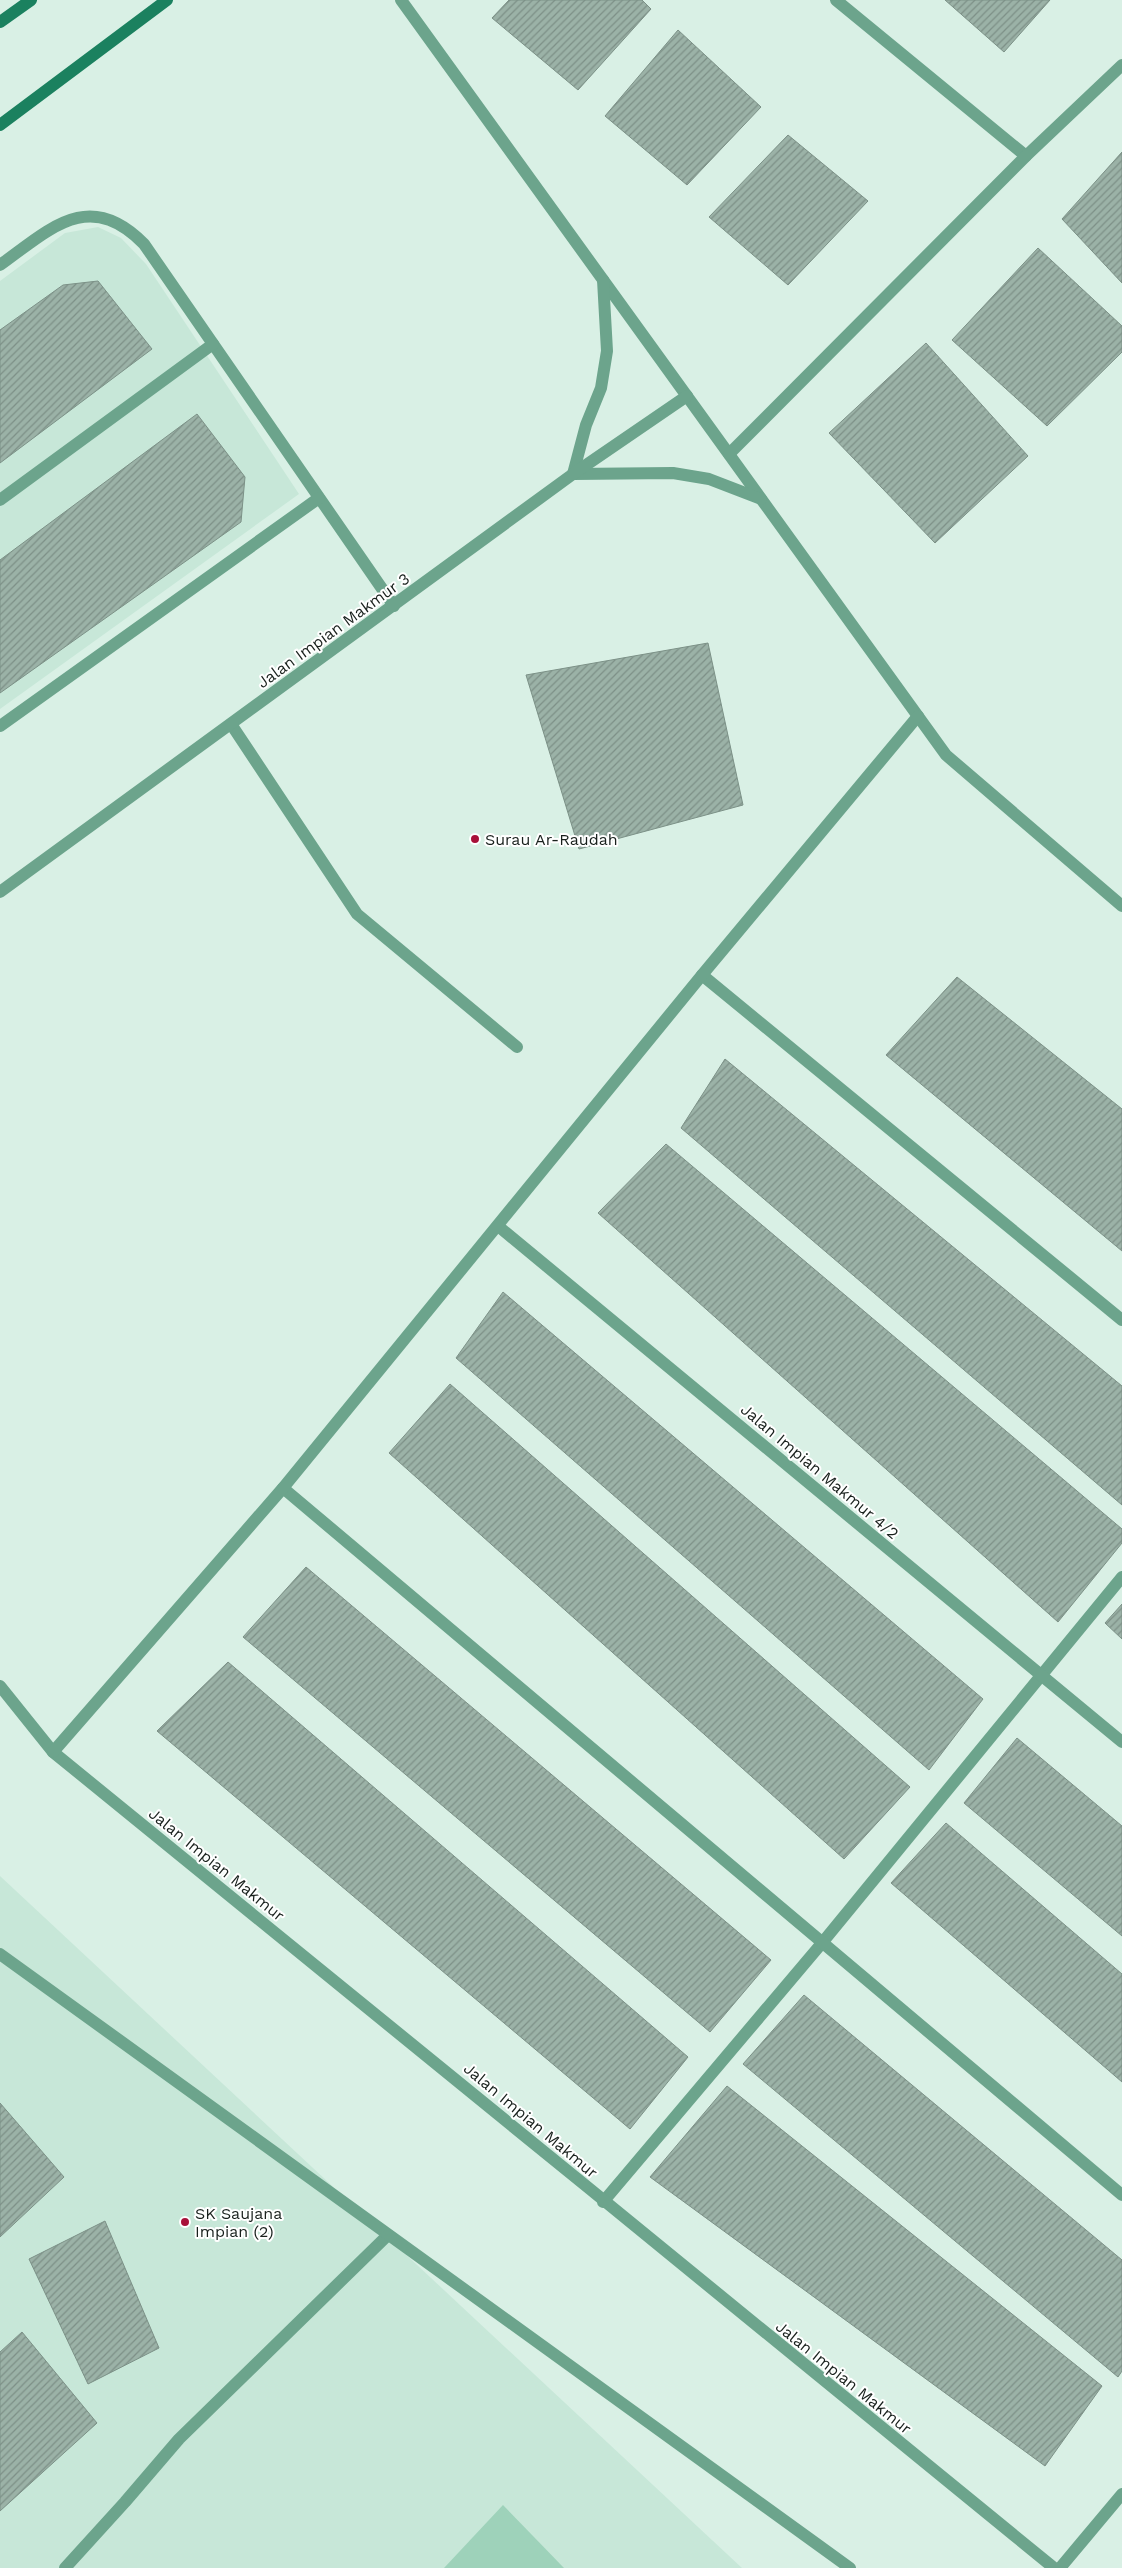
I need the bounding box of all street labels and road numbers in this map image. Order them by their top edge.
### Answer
street label: Jalan Impian Makmur 3 [253,569,413,692]
street label: Jalan Impian Makmur 4/2 [737,1400,902,1543]
street label: Jalan Impian Makmur [145,1804,289,1925]
street label: Jalan Impian Makmur [460,2059,602,2182]
street label: Jalan Impian Makmur [772,2317,916,2438]

